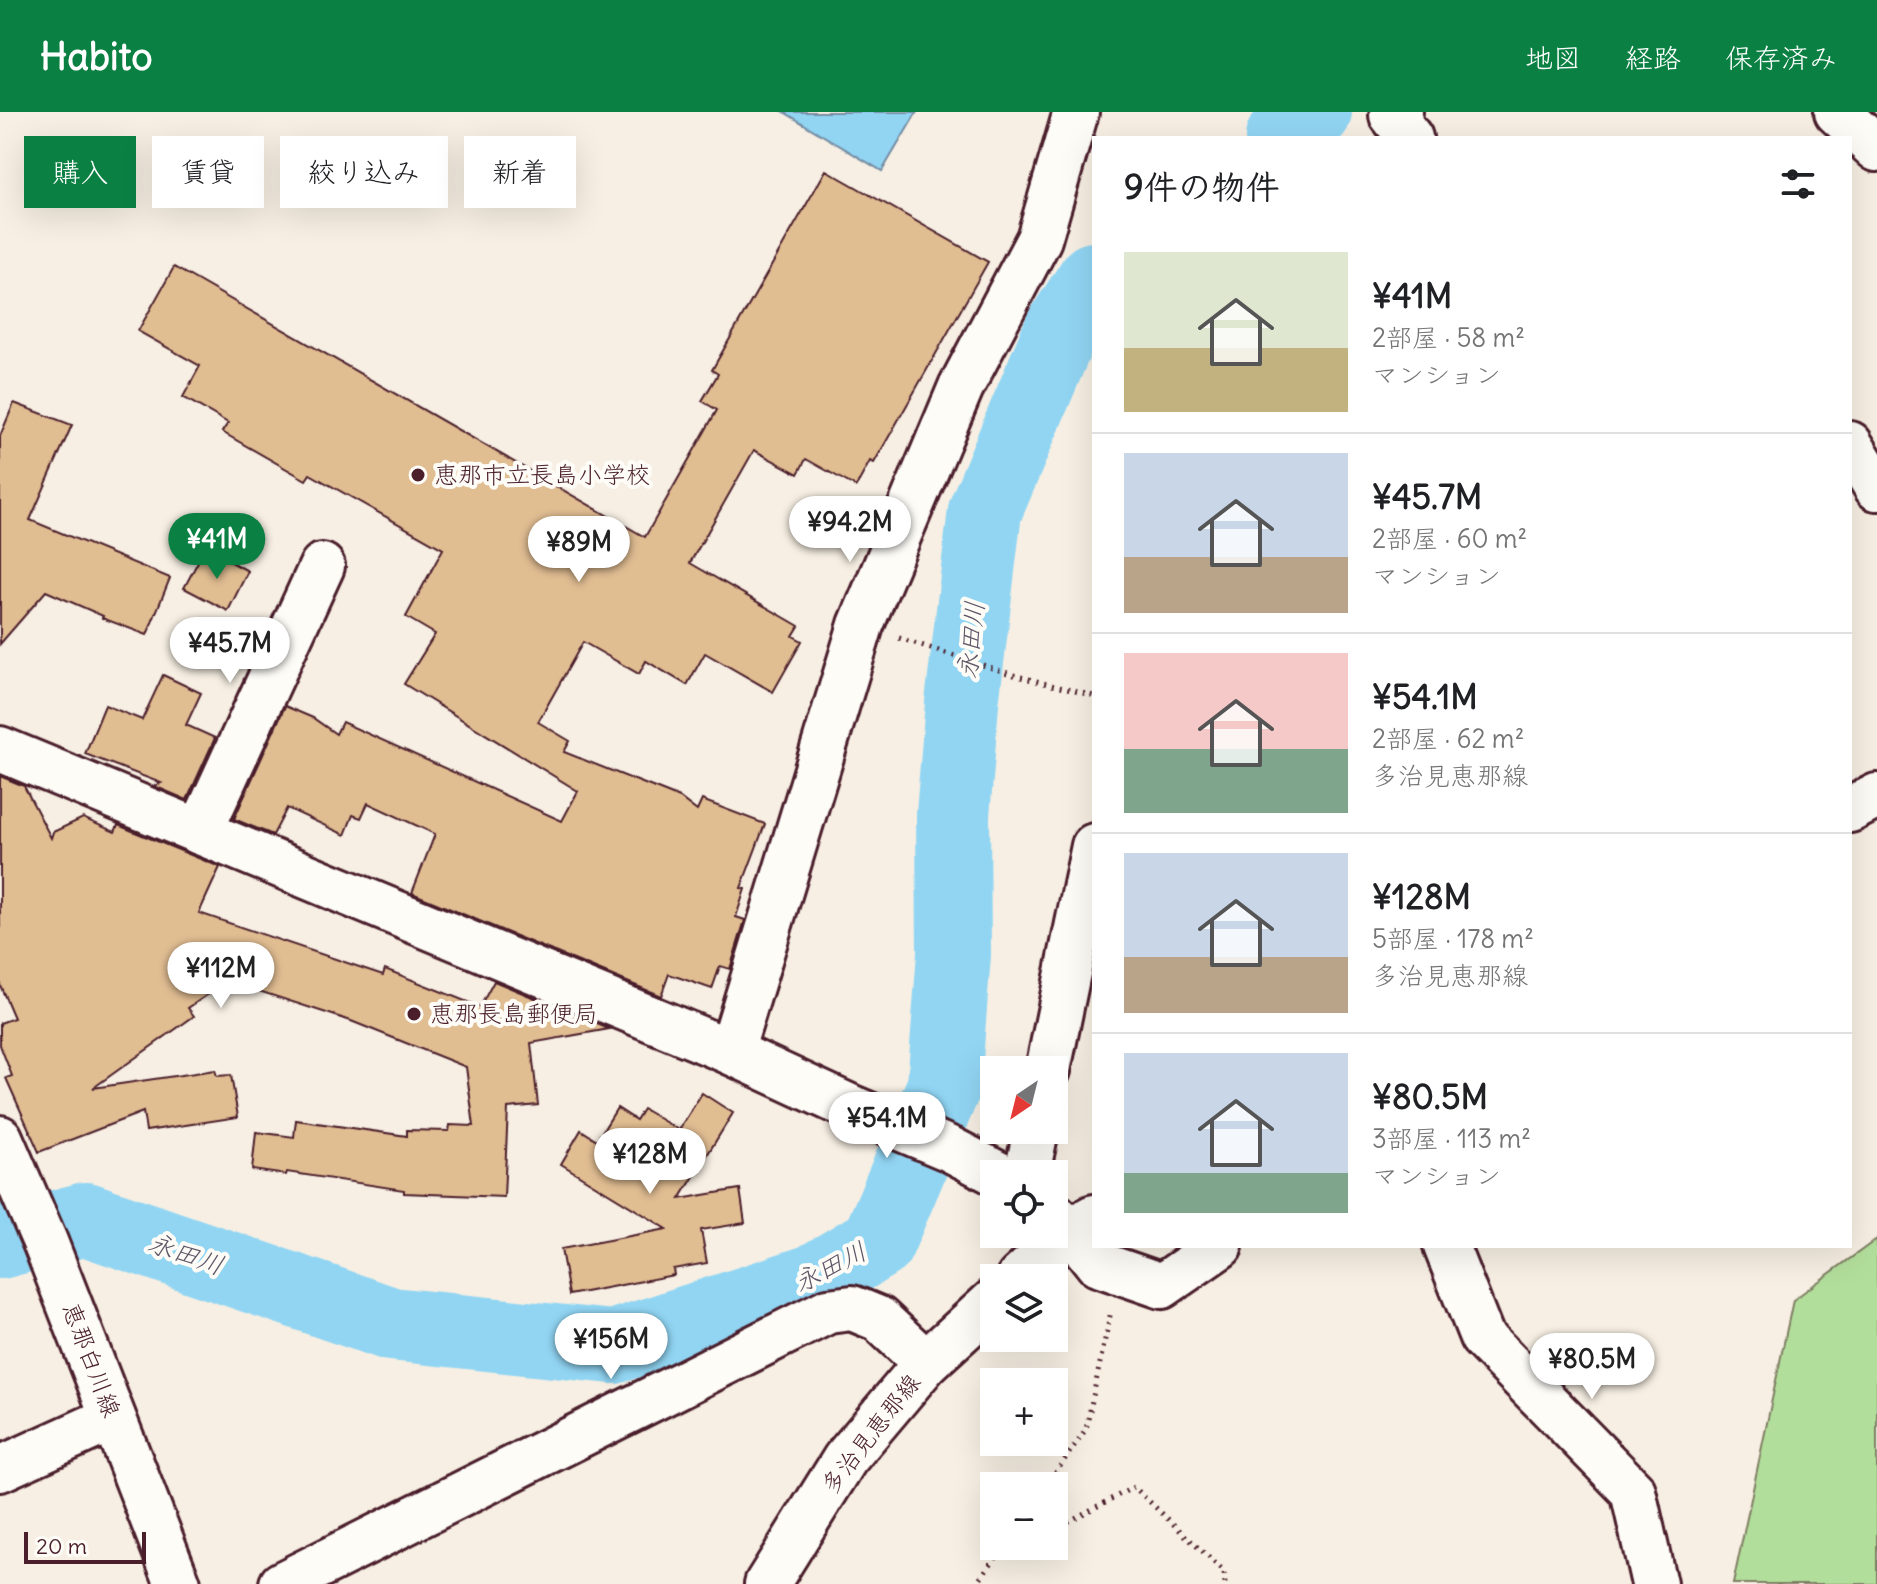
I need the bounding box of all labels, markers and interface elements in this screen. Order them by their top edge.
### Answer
text: Habito [40,33,153,80]
text: 地図 [1525,40,1581,76]
text: 経路 [1625,40,1681,76]
text: 保存済み [1725,40,1837,76]
chip: 購入 [24,136,136,208]
chip: 賃貸 [152,136,264,208]
chip: 絞り込み [280,136,448,208]
chip: 新着 [464,136,576,208]
icon: filters [1776,162,1820,206]
text: 9件の物件 [1124,165,1280,208]
text: ¥41M [1372,274,1452,317]
icon: home [1188,284,1284,380]
text: 2部屋 · 58 m² [1372,321,1525,354]
text: マンション [1372,358,1501,391]
place label: 恵那市立長島小学校 [434,459,650,489]
marker: 恵那市立長島小学校 [409,466,427,484]
text: ¥45.7M [1372,475,1482,518]
icon: home [1188,485,1284,581]
pin: ¥94.2M [785,496,915,564]
text: ¥94.2M [807,505,893,538]
pin: ¥41M [170,513,264,581]
pin: ¥89M [532,516,626,584]
text: ¥41M [186,522,248,555]
text: 2部屋 · 60 m² [1372,522,1527,555]
text: ¥89M [546,525,612,558]
text: マンション [1372,559,1501,592]
water label: 永田川 [950,599,991,680]
pin: ¥45.7M [165,617,295,685]
text: ¥45.7M [188,626,272,659]
text: ¥54.1M [1372,675,1478,718]
icon: home [1188,685,1284,781]
text: 2部屋 · 62 m² [1372,722,1524,755]
text: 多治見恵那線 [1372,759,1528,792]
text: ¥128M [1372,875,1471,918]
icon: home [1188,885,1284,981]
text: 5部屋 · 178 m² [1372,922,1534,955]
pin: ¥112M [165,942,277,1010]
text: ¥112M [185,951,257,984]
text: 多治見恵那線 [1372,959,1528,992]
place label: 恵那長島郵便局 [430,998,598,1028]
marker: 恵那長島郵便局 [405,1005,423,1023]
north arrow [980,1056,1068,1144]
map controls [980,1056,1068,1560]
text: ¥80.5M [1372,1075,1488,1118]
icon: home [1188,1085,1284,1181]
pin: ¥54.1M [822,1092,952,1160]
text: ¥54.1M [847,1101,927,1134]
text: 3部屋 · 113 m² [1372,1122,1531,1155]
pin: ¥128M [594,1128,706,1196]
text: ¥128M [612,1137,688,1170]
text: マンション [1372,1159,1501,1192]
button: locate [980,1160,1068,1248]
water label: 永田川 [144,1225,228,1282]
water label: 永田川 [788,1234,872,1299]
button: layers [980,1264,1068,1352]
street label: 恵那白川線 [56,1298,127,1421]
pin: ¥156M [555,1313,667,1381]
text: ¥156M [573,1322,649,1355]
pin: ¥80.5M [1527,1333,1657,1401]
text: ¥80.5M [1548,1342,1636,1375]
street label: 多治見恵那線 [814,1367,926,1499]
button: + [980,1368,1068,1456]
button: − [980,1472,1068,1560]
scale bar [24,1528,146,1564]
text: 20 m [36,1532,87,1560]

